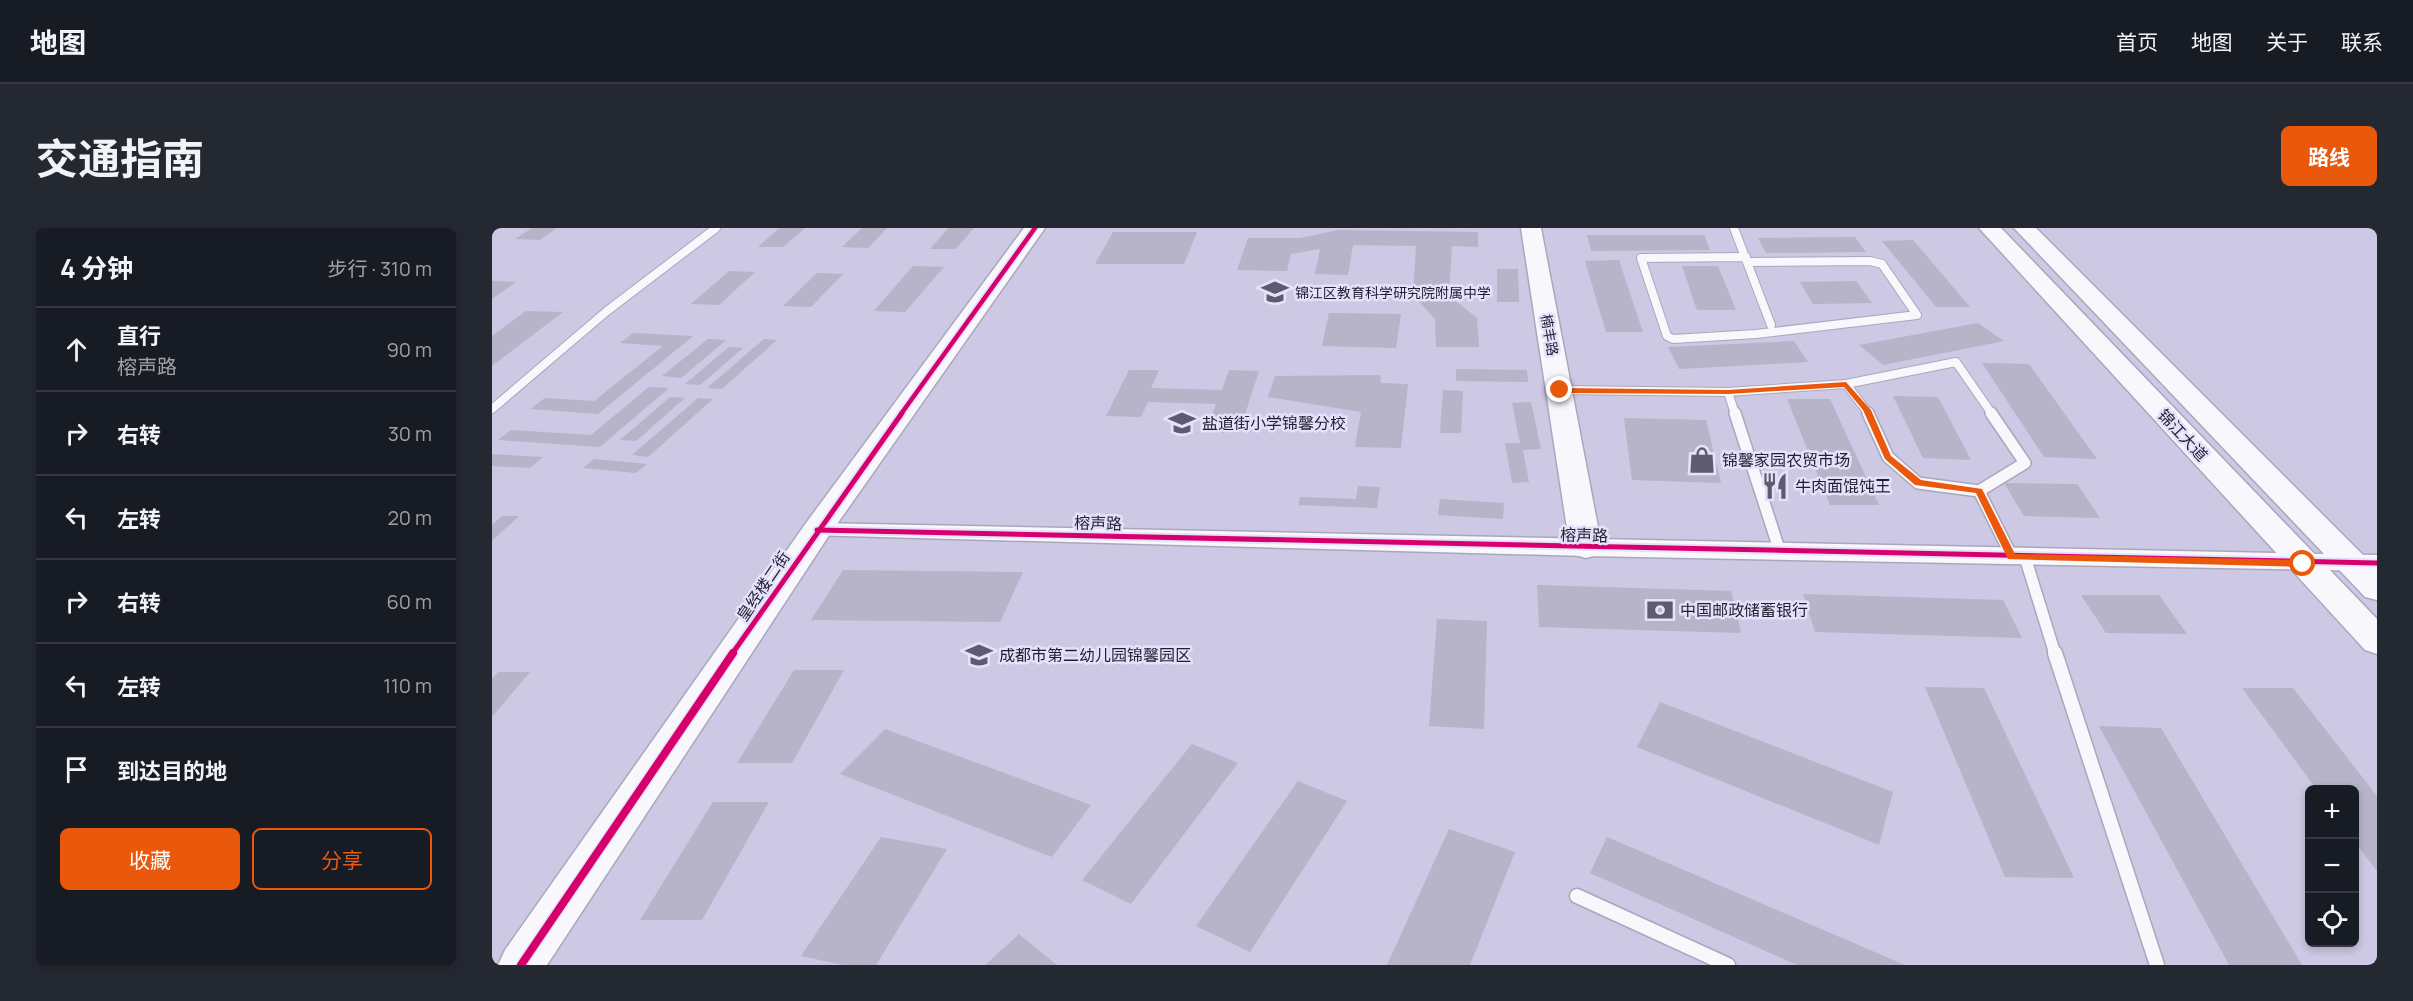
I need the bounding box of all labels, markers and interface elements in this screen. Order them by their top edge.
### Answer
text: 地图 [30,23,86,61]
text: 首页 [2116,28,2158,56]
text: 地图 [2191,28,2233,56]
text: 关于 [2266,28,2308,56]
text: 联系 [2341,28,2383,56]
button: 路线 [2281,126,2377,186]
text: 交通指南 [36,129,204,187]
text: 4 分钟 [60,250,133,286]
text: 步行 · 310 m [327,255,432,282]
school or university icon: 锦江区教育科学研究院附属中学 [1260,277,1290,307]
place label: 锦江区教育科学研究院附属中学 [1295,283,1491,302]
street label: 楠丰路 [1537,313,1563,357]
text: 直行 [117,321,161,351]
icon: ahead [60,333,93,366]
text: 90 m [386,336,432,363]
text: 榕声路 [117,353,177,380]
route end [1546,376,1572,402]
street label: 锦江大道 [2153,404,2213,466]
school or university icon: 盐道街小学锦馨分校 [1167,408,1197,438]
place label: 盐道街小学锦馨分校 [1202,412,1346,434]
icon: right [60,417,93,450]
text: 右转 [117,420,161,450]
text: 30 m [388,420,432,447]
shop icon: 锦馨家园农贸市场 [1687,445,1717,475]
place label: 锦馨家园农贸市场 [1722,449,1850,471]
restaurant icon: 牛肉面馄饨王 [1760,471,1790,501]
place label: 牛肉面馄饨王 [1795,475,1891,497]
icon: left [60,501,93,534]
text: 左转 [117,504,161,534]
text: 20 m [387,504,432,531]
street label: 榕声路 [1074,512,1122,534]
street label: 榕声路 [1560,524,1608,546]
street label: 皇经楼二街 [732,547,794,625]
route start [2289,550,2315,576]
icon: right [60,585,93,618]
text: 右转 [117,588,161,618]
text: 60 m [386,588,432,615]
bank icon: 中国邮政储蓄银行 [1645,595,1675,625]
place label: 中国邮政储蓄银行 [1680,599,1808,621]
school or university icon: 成都市第二幼儿园锦馨园区 [964,640,994,670]
place label: 成都市第二幼儿园锦馨园区 [999,644,1191,666]
icon: left [60,669,93,702]
text: 左转 [117,672,161,702]
text: 110 m [383,672,432,699]
icon: arrive [60,753,93,786]
text: 到达目的地 [117,756,227,786]
map controls [2305,785,2359,947]
button: + [2305,785,2359,839]
button: 收藏 [60,828,240,890]
button: 分享 [252,828,432,890]
button: − [2305,839,2359,893]
button: locate [2305,893,2359,947]

